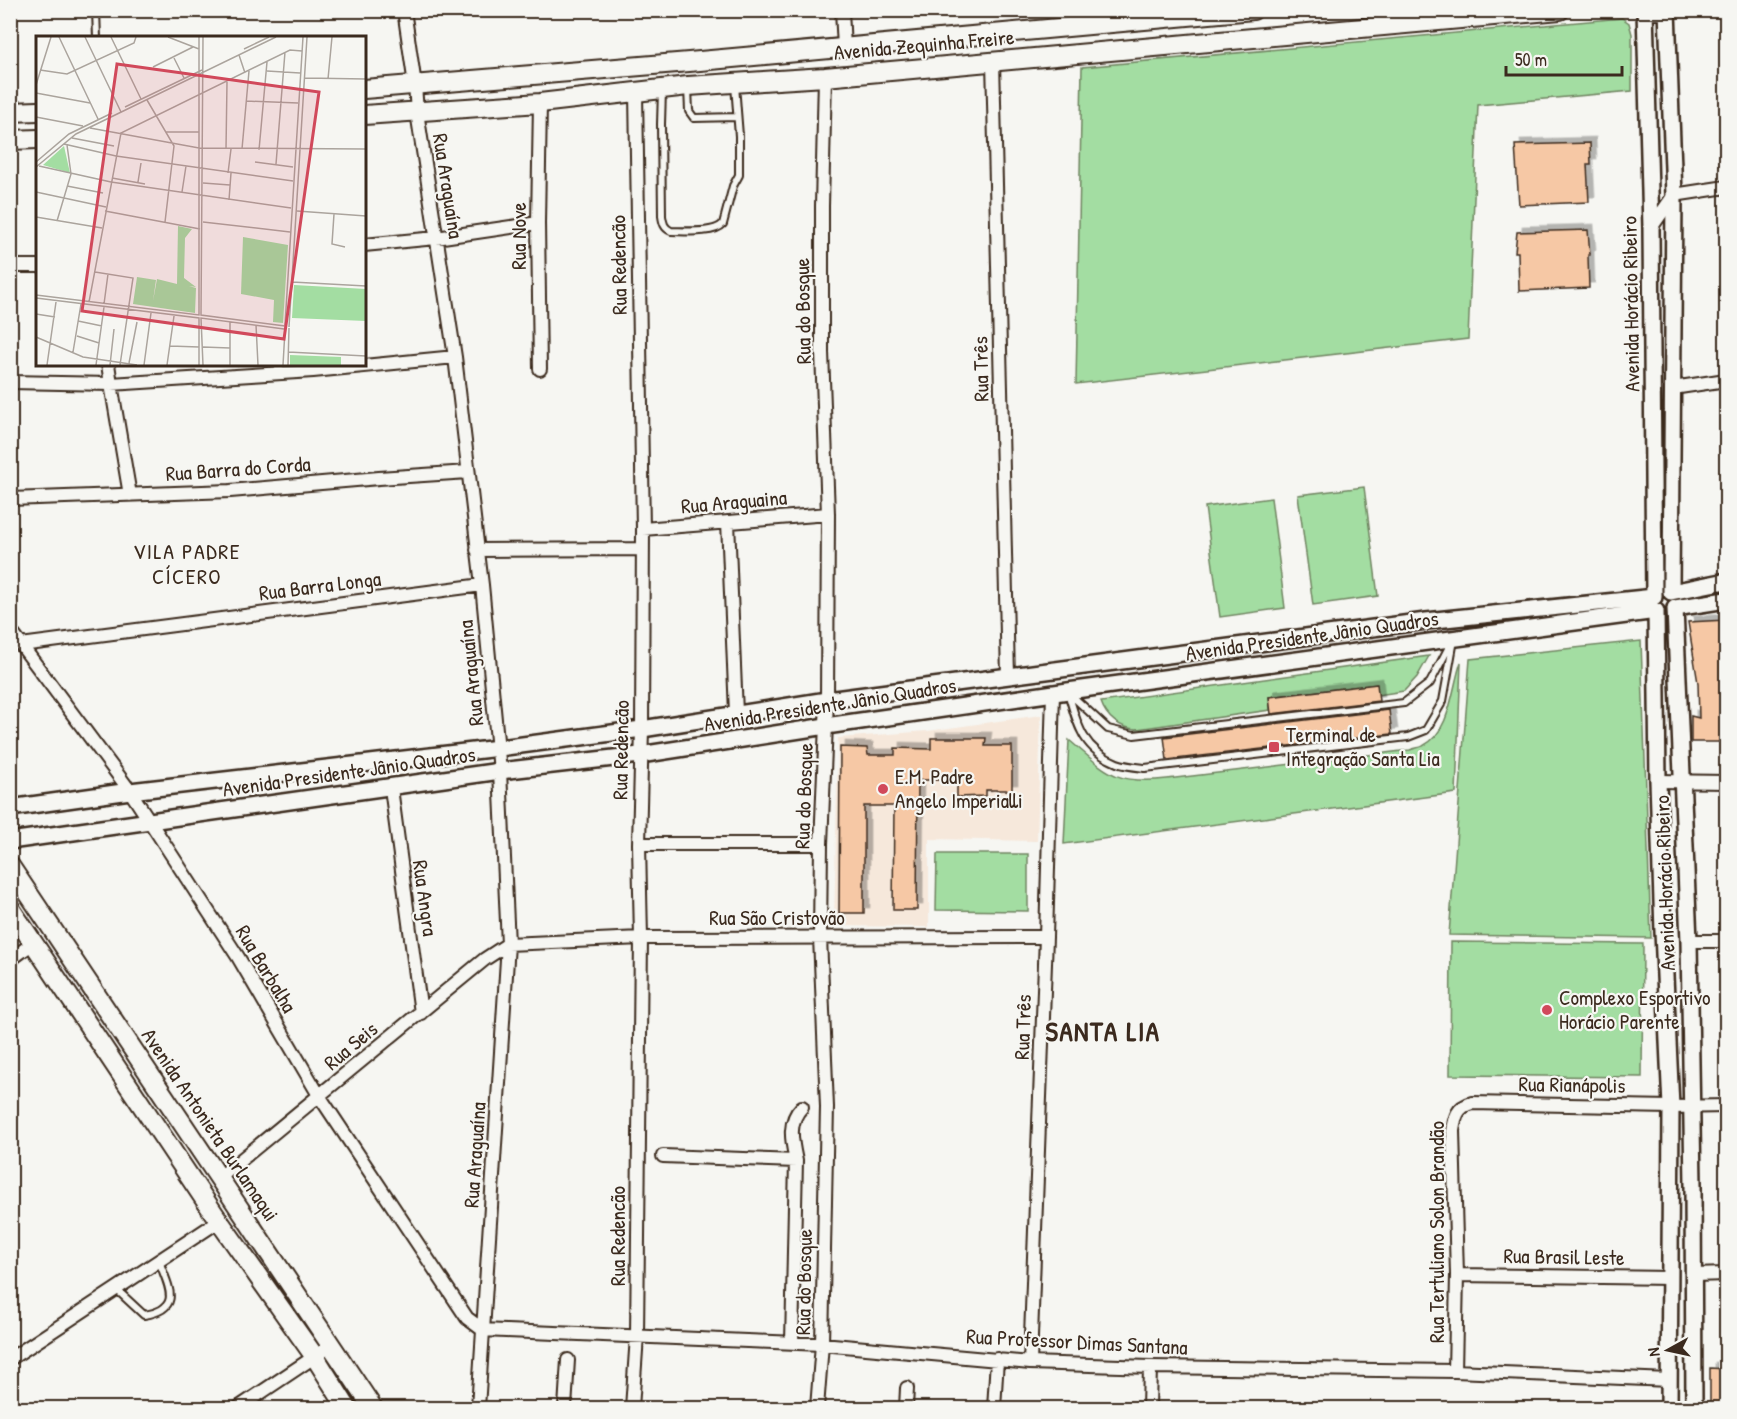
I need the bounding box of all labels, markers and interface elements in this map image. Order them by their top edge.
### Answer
street label: Avenida Zequinha Freire [832,22,1015,67]
inset map [36,36,366,366]
scale bar [1506,39,1622,77]
text: 50 m [1515,47,1547,72]
street label: Rua Araguaína [426,131,471,241]
street label: Rua Nove [504,202,533,270]
street label: Rua Redencão [603,215,634,315]
street label: Avenida Horácio Ribeiro [1614,216,1647,392]
street label: Rua do Bosque [787,258,818,364]
street label: Rua Três [965,336,996,402]
street label: Rua Barra do Corda [165,449,311,488]
street label: Rua Araguaina [680,482,788,521]
district label: VILA PADRE CÍCERO [133,536,241,591]
street label: Rua Barra Longa [257,564,382,607]
street label: Avenida Presidente Jânio Quadros [1184,603,1440,668]
street label: Rua Araguaína [451,619,490,727]
street label: Avenida Presidente Jânio Quadros [702,670,958,739]
street label: Rua Redencão [605,700,636,800]
place label: Terminal de Integração Santa Lia [1286,720,1440,773]
street label: Avenida Presidente Jânio Quadros [221,739,477,804]
marker: Terminal de Integração Santa Lia [1267,740,1281,754]
street label: Rua do Bosque [787,742,820,850]
place label: E.M. Padre Angelo Imperialli [895,762,1023,815]
marker: E.M. Padre Angelo Imperialli [876,782,890,796]
street label: Avenida Horácio Ribeiro [1647,795,1682,971]
street label: Rua Angra [406,858,445,938]
street label: Rua São Cristovão [709,903,845,932]
street label: Rua Barbalha [229,919,304,1018]
place label: Complexo Esportivo Horácio Parente [1559,983,1711,1036]
street label: Rua Três [1007,994,1038,1060]
marker: Complexo Esportivo Horácio Parente [1540,1003,1554,1017]
district label: SANTA LIA [1045,1013,1161,1049]
street label: Rua Seis [318,1015,384,1077]
street label: Avenida Antonieta Burlamaqui [135,1023,286,1227]
street label: Rua Rianápolis [1518,1069,1626,1100]
street label: Rua Araguaína [456,1101,493,1209]
street label: Rua Tertuliano Solon Brandão [1422,1121,1451,1343]
street label: Rua Redencão [603,1186,632,1286]
street label: Rua do Bosque [788,1229,819,1335]
street label: Rua Brasil Leste [1503,1241,1625,1272]
north arrow [1638,1320,1698,1380]
street label: Rua Professor Dimas Santana [966,1321,1189,1362]
text: N [1642,1346,1665,1358]

